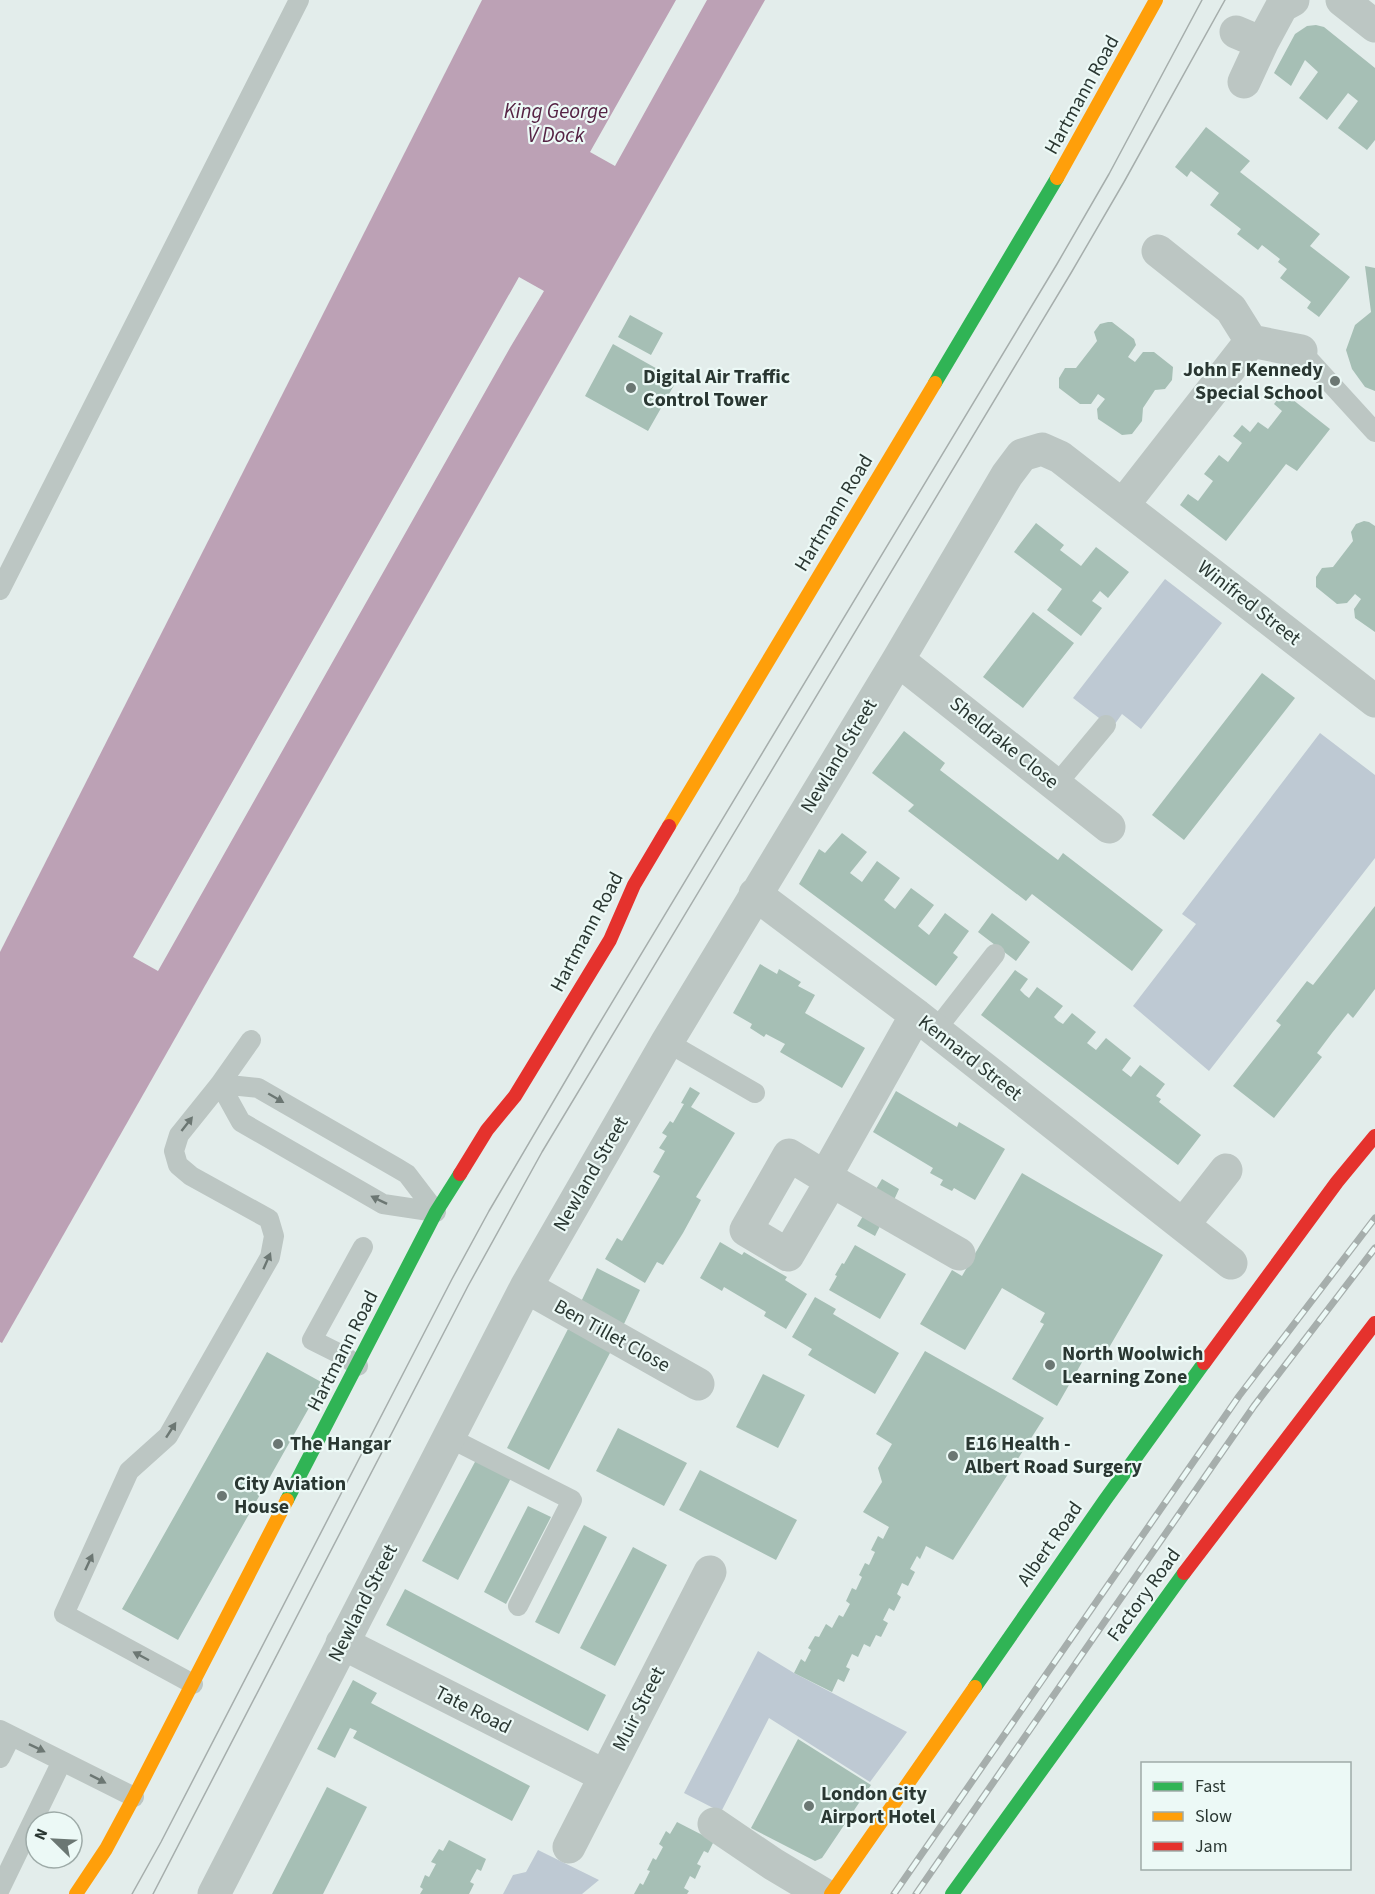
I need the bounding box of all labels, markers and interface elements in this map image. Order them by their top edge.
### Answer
street label: Hartmann Road [1038,30,1126,160]
water label: King George V Dock [504,96,608,150]
place label: John F Kennedy Special School [1183,356,1324,407]
place label: Digital Air Traffic Control Tower [643,363,790,414]
marker: John F Kennedy Special School [1328,374,1342,388]
marker: Digital Air Traffic Control Tower [624,381,638,395]
street label: Hartmann Road [788,449,880,577]
street label: Winifred Street [1191,554,1307,652]
street label: Sheldrake Close [943,690,1065,796]
street label: Newland Street [794,693,884,818]
street label: Hartmann Road [544,867,630,997]
street label: Kennard Street [912,1008,1028,1108]
one-way arrow [268,1093,284,1104]
street label: Newland Street [547,1111,635,1237]
one-way arrow [181,1117,193,1132]
one-way arrow [371,1196,388,1205]
one-way arrow [262,1251,272,1269]
street label: Hartmann Road [300,1286,386,1416]
street label: Ben Tillet Close [549,1293,675,1379]
place label: North Woolwich Learning Zone [1062,1340,1203,1391]
marker: North Woolwich Learning Zone [1043,1358,1057,1372]
one-way arrow [165,1423,177,1439]
place label: The Hangar [290,1430,391,1458]
place label: E16 Health - Albert Road Surgery [964,1430,1143,1481]
marker: The Hangar [271,1437,285,1451]
marker: E16 Health - Albert Road Surgery [946,1449,960,1463]
place label: City Aviation House [234,1470,346,1521]
marker: City Aviation House [215,1489,229,1503]
street label: Albert Road [1011,1496,1089,1592]
street label: Newland Street [321,1539,405,1667]
street label: Factory Road [1101,1543,1187,1647]
one-way arrow [84,1552,94,1570]
one-way arrow [132,1651,149,1661]
street label: Muir Street [606,1662,672,1756]
street label: Tate Road [430,1679,516,1741]
one-way arrow [28,1744,45,1753]
legend [1141,1762,1351,1870]
one-way arrow [90,1774,107,1784]
text: Fast [1195,1774,1226,1799]
place label: London City Airport Hotel [820,1780,936,1831]
marker: London City Airport Hotel [802,1799,816,1813]
text: Slow [1195,1804,1232,1829]
north arrow [24,1810,84,1870]
text: N [29,1825,53,1844]
text: Jam [1195,1834,1228,1859]

